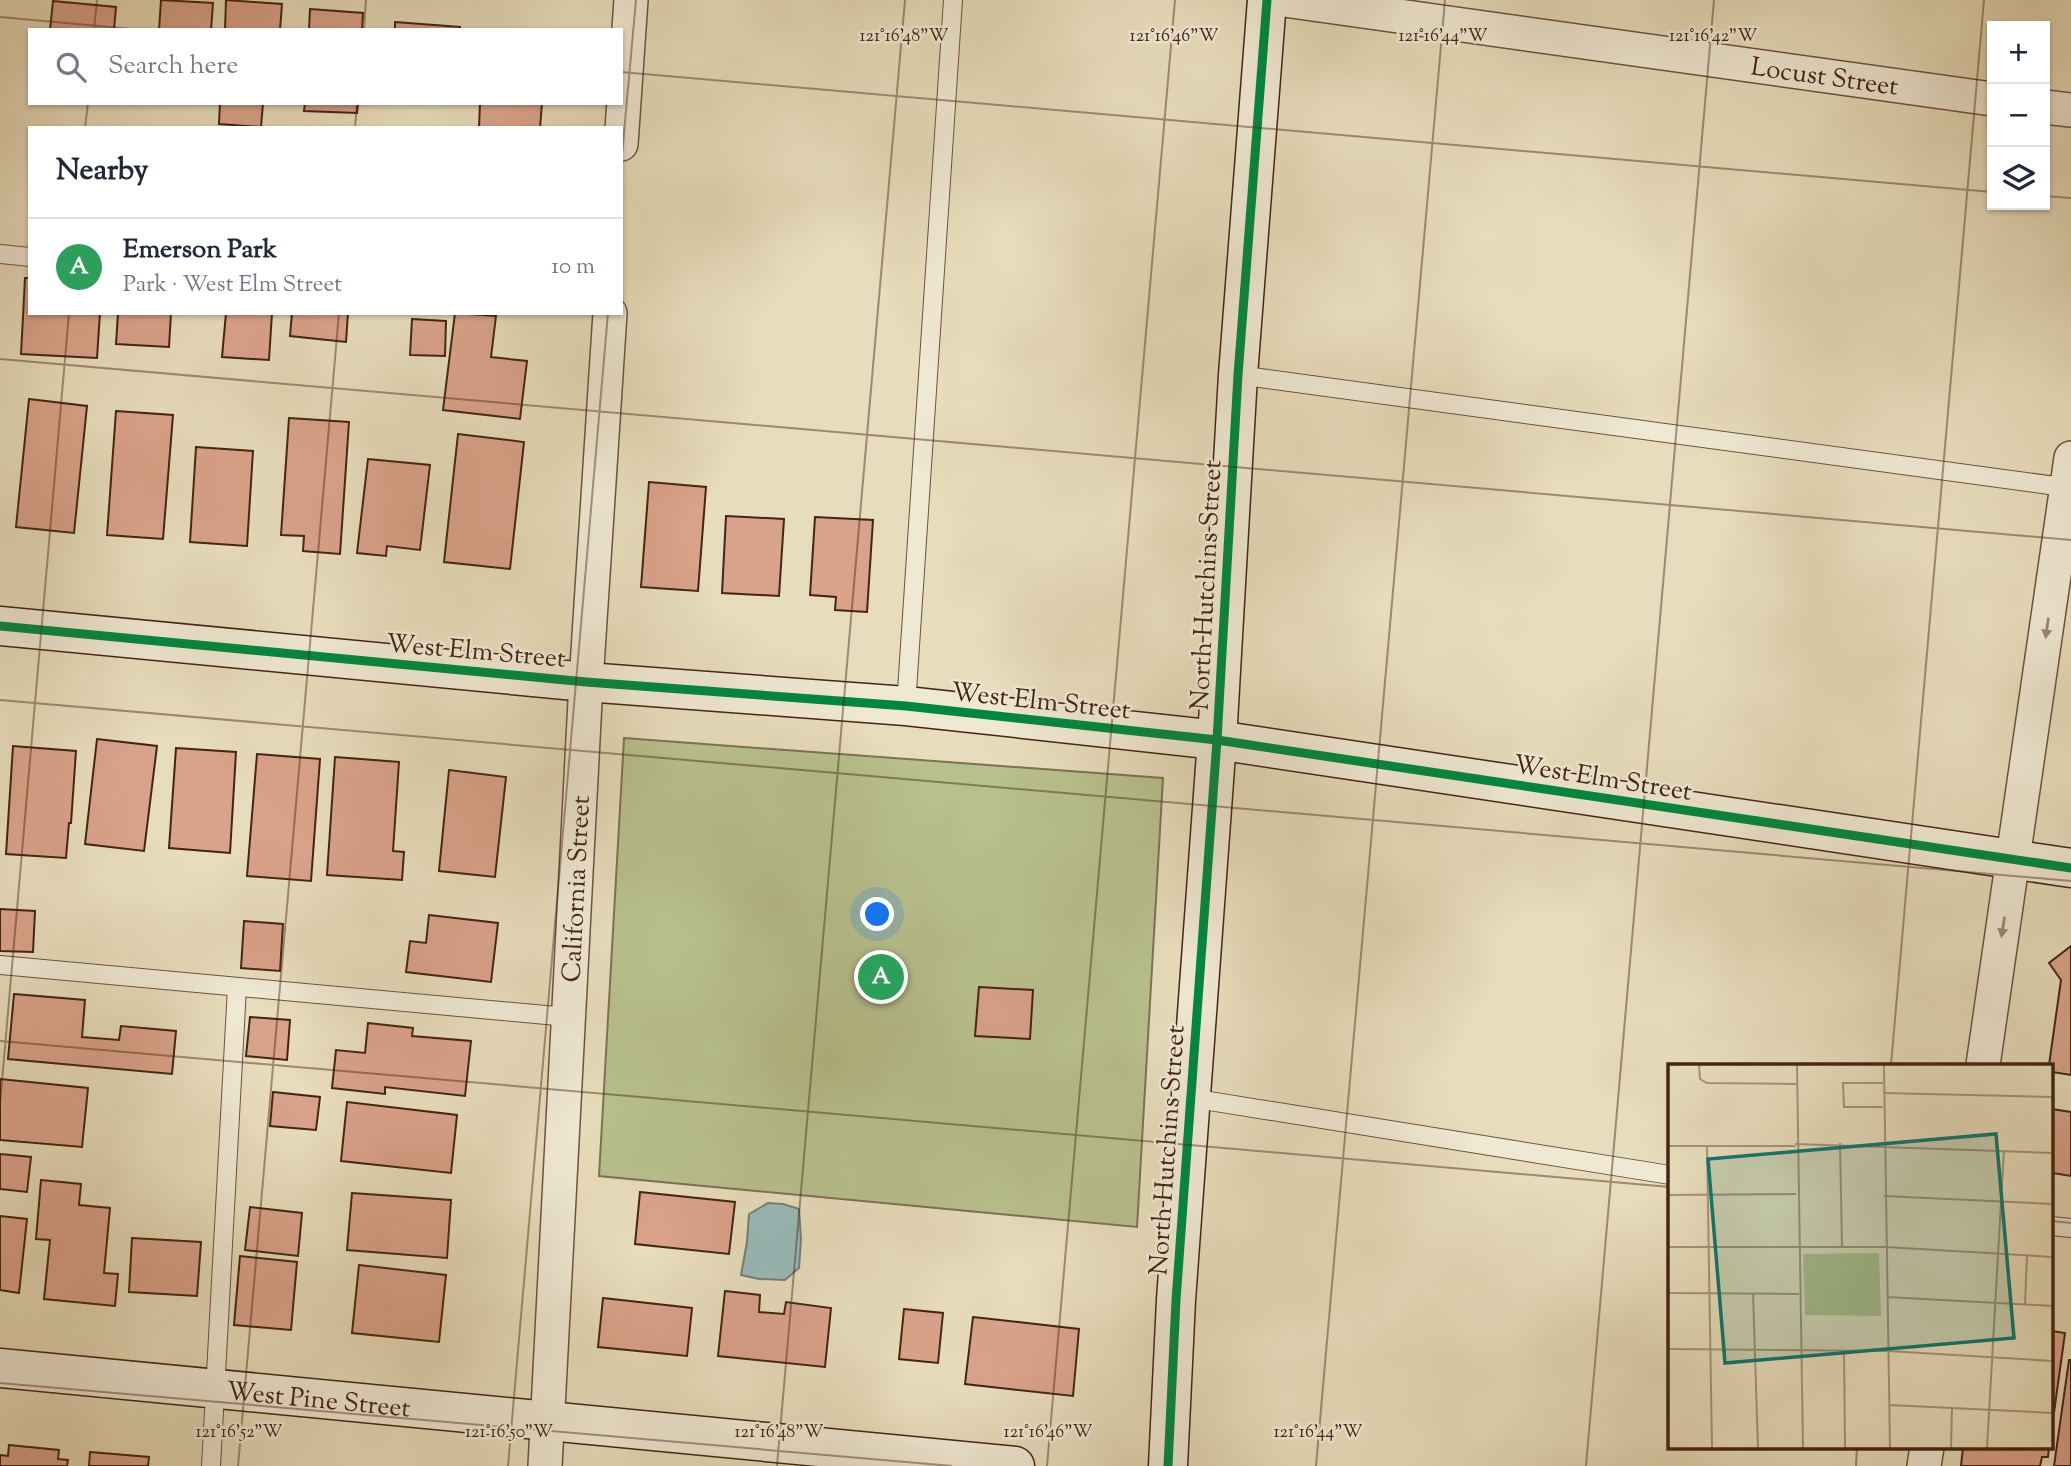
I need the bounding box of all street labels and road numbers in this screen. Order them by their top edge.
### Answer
street label: Locust Street [1748,49,1901,107]
street label: North Hutchins Street [1182,459,1233,711]
street label: West Elm Street [384,626,567,679]
street label: West Elm Street [949,675,1132,730]
street label: West Elm Street [1511,747,1695,812]
street label: California Street [554,794,601,983]
street label: North Hutchins Street [1141,1024,1196,1277]
street label: West Pine Street [225,1374,412,1429]

